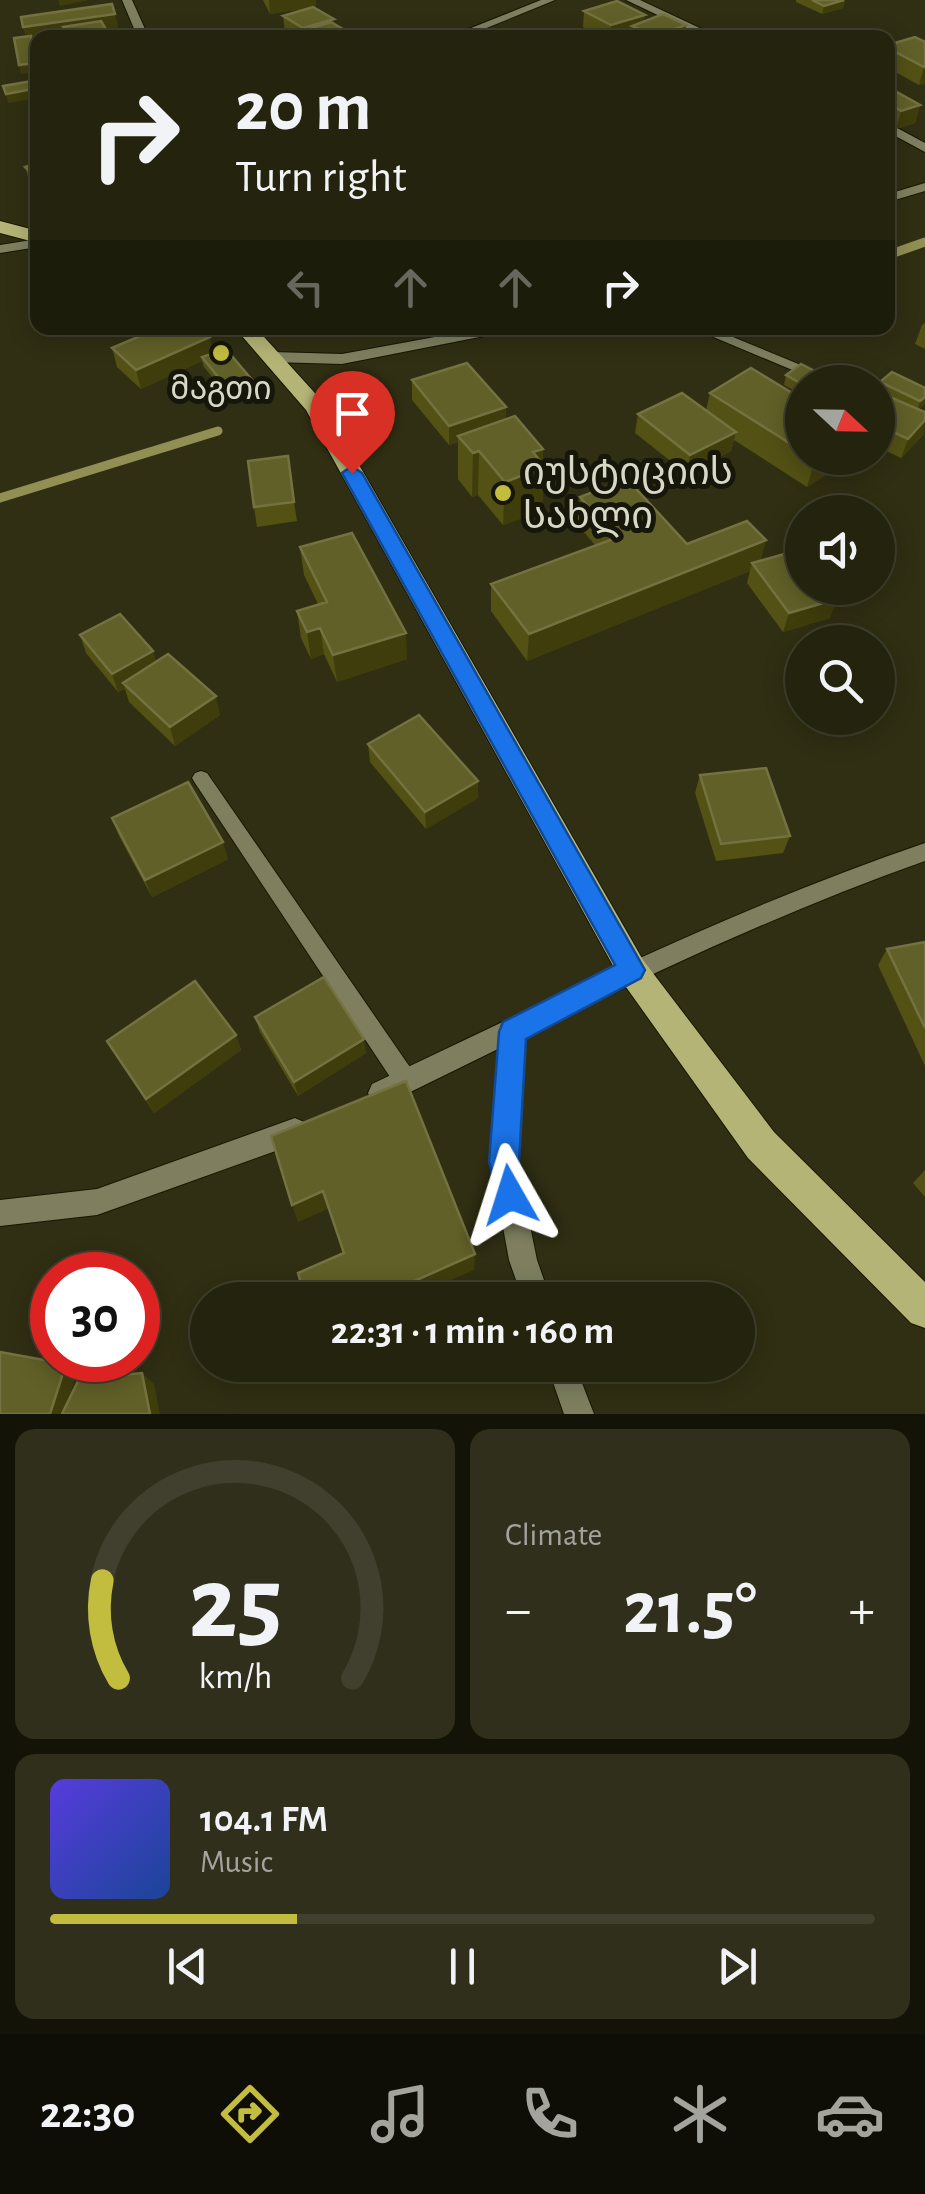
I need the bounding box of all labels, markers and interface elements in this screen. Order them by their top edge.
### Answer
icon: right [70,70,200,200]
text: 20 m [235,73,372,143]
text: Turn right [235,155,407,200]
icon: left [278,260,333,315]
icon: ahead [383,260,438,315]
icon: ahead [488,260,543,315]
icon: right [593,260,648,315]
marker: მაგთი [210,342,232,364]
north arrow [785,365,895,475]
map controls [785,365,895,735]
pin [310,371,395,474]
place label: მაგთი [170,373,272,407]
icon: arrive [325,386,380,441]
place label: იუსტიციის სახლი [523,454,733,538]
marker: იუსტიციის სახლი [492,482,514,504]
button: sound [785,495,895,605]
button: search [785,625,895,735]
position arrow [458,1143,562,1247]
speed limit sign: 30 [30,1252,160,1382]
text: 22:31 · 1 min · 160 m [331,1313,614,1351]
text: Climate [505,1519,602,1551]
text: 25 [188,1553,282,1657]
text: 21.5° [623,1572,757,1647]
text: − [505,1583,531,1638]
text: + [849,1583,875,1638]
text: km/h [198,1659,272,1695]
text: 104.1 FM [200,1801,328,1839]
text: Music [200,1846,273,1878]
icon: previous [160,1939,215,1994]
icon: pause [435,1939,490,1994]
icon: next [710,1939,765,1994]
icon: directions [215,2079,285,2149]
icon: music [365,2079,435,2149]
icon: phone [515,2079,585,2149]
icon: climate [665,2079,735,2149]
icon: car [815,2079,885,2149]
text: 22:30 [40,2091,136,2136]

